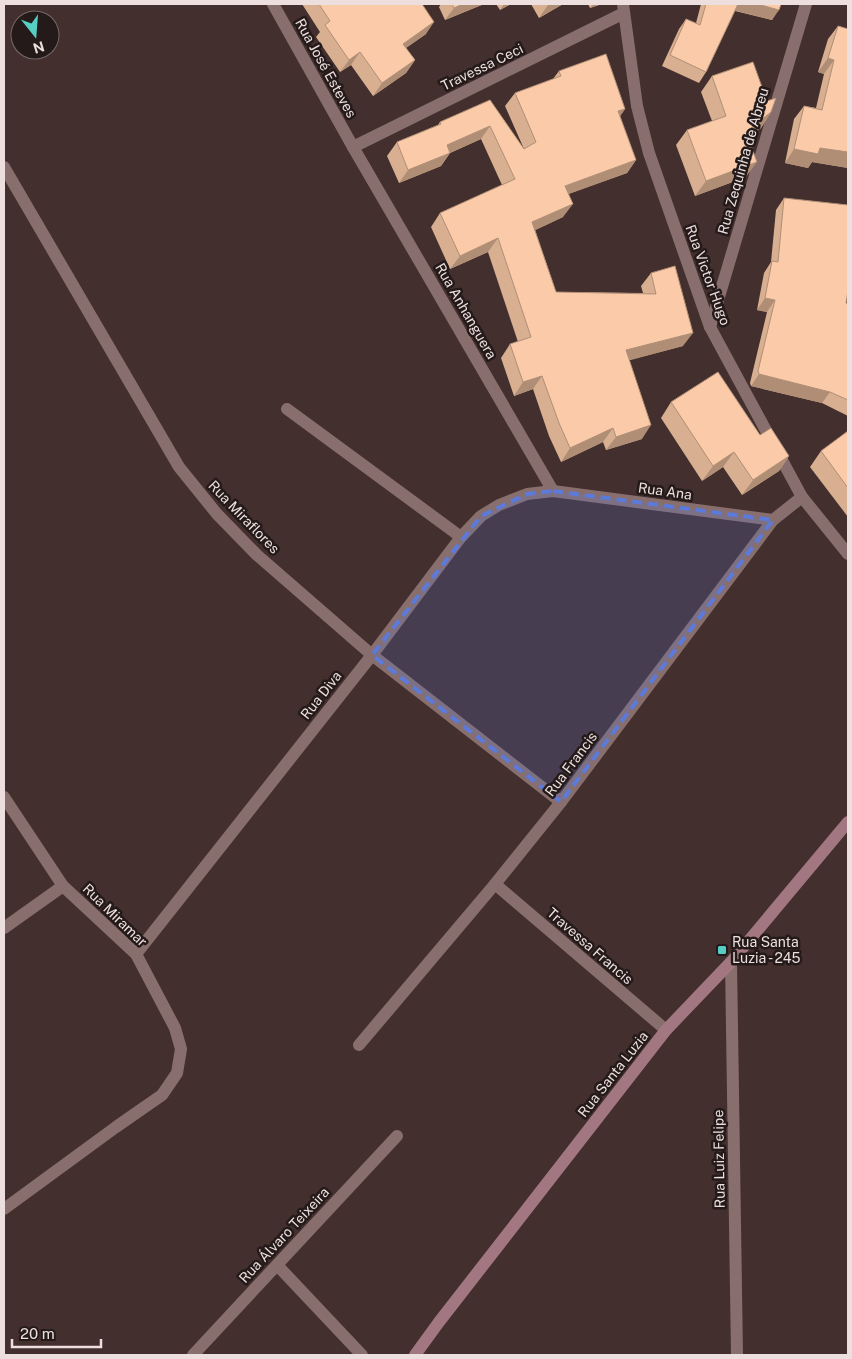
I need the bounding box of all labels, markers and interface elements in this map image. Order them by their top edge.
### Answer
north arrow [10,10,60,60]
street label: Rua José Esteves [292,16,360,120]
text: N [31,38,46,57]
street label: Travessa Ceci [438,40,526,94]
street label: Rua Zequinha de Abreu [714,86,772,236]
street label: Rua Victor Hugo [682,223,734,327]
street label: Rua Anhanguera [432,260,500,362]
street label: Rua Miraflores [205,477,283,557]
street label: Rua Ana [637,479,693,503]
street label: Rua Diva [297,668,345,722]
street label: Rua Francis [542,729,600,799]
street label: Rua Miramar [80,880,150,950]
street label: Travessa Francis [544,904,636,988]
place label: Rua Santa Luzia - 245 [732,934,800,966]
marker: Rua Santa Luzia - 245 [716,944,728,956]
street label: Rua Santa Luzia [575,1028,651,1120]
street label: Rua Luiz Felipe [710,1110,728,1208]
street label: Rua Álvaro Teixeira [235,1183,332,1286]
scale bar [12,1316,101,1348]
text: 20 m [20,1325,55,1342]

